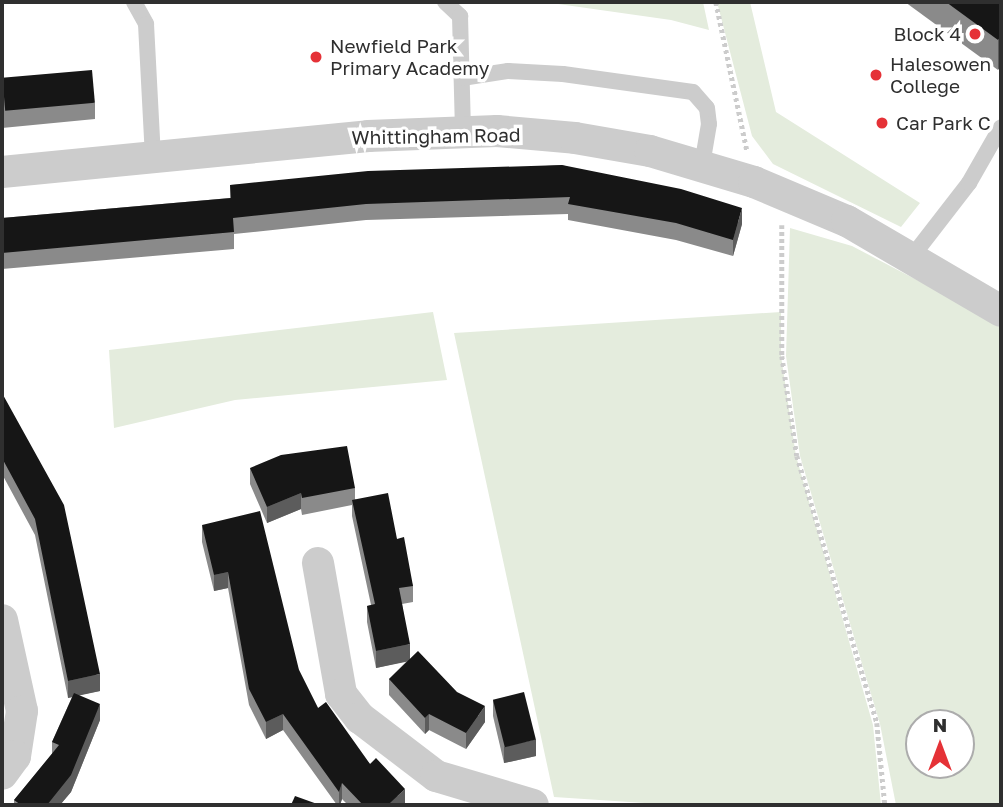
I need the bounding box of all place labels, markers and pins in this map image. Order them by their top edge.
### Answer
place label: Block 4 [894,23,961,45]
marker: Block 4 [967,26,983,42]
place label: Newfield Park Primary Academy [330,35,489,79]
marker: Newfield Park Primary Academy [308,49,324,65]
place label: Halesowen College [890,53,991,97]
marker: Halesowen College [868,67,884,83]
place label: Car Park C [896,112,991,134]
marker: Car Park C [874,115,890,131]

